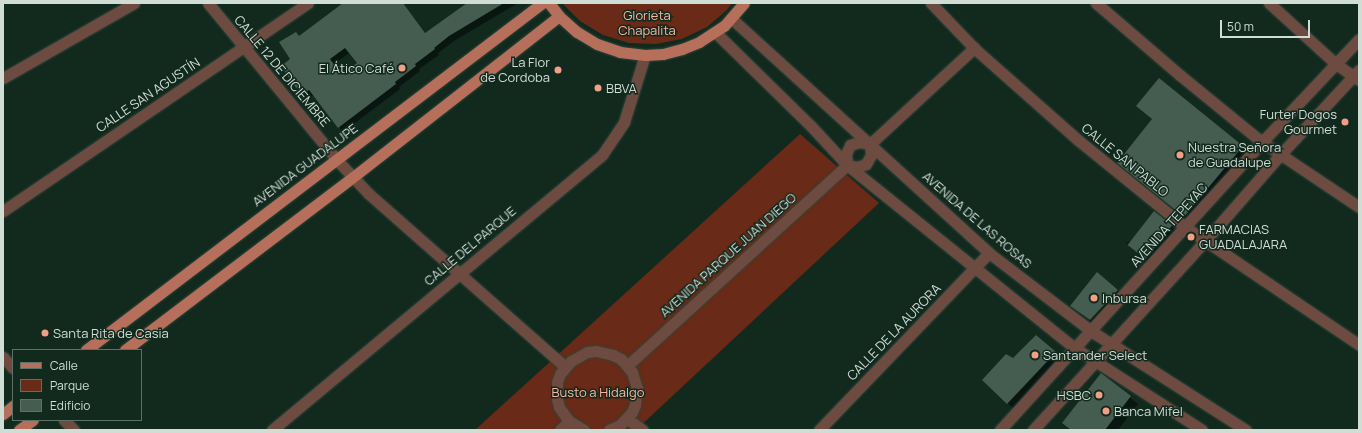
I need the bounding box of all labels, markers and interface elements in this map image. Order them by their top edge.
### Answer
park label: Glorieta Chapalita [618,8,676,39]
street label: CALLE 12 DE DICIEMBRE [231,12,333,130]
scale bar [1222,12,1312,38]
text: 50 m [1227,18,1254,35]
street label: CALLE SAN AGUSTÍN [93,54,203,136]
place label: La Flor de Cordoba [480,55,550,86]
place label: El Ático Café [319,60,394,76]
marker: El Ático Café [397,63,407,73]
marker: La Flor de Cordoba [553,65,563,75]
place label: BBVA [606,80,637,96]
marker: BBVA [593,83,603,93]
place label: Furter Dogos Gourmet [1260,107,1337,138]
marker: Furter Dogos Gourmet [1340,117,1350,127]
street label: AVENIDA GUADALUPE [249,120,361,210]
street label: CALLE SAN PABLO [1078,120,1172,200]
place label: Nuestra Señora de Guadalupe [1188,140,1281,171]
marker: Nuestra Señora de Guadalupe [1175,150,1185,160]
street label: AVENIDA DE LAS ROSAS [919,168,1035,272]
street label: AVENIDA TEPEYAC [1127,180,1211,270]
street label: AVENIDA PARQUE JUAN DIEGO [657,190,799,320]
street label: CALLE DEL PARQUE [421,203,519,289]
place label: FARMACIAS GUADALAJARA [1199,222,1287,253]
marker: FARMACIAS GUADALAJARA [1186,232,1196,242]
street label: CALLE DE LA AURORA [844,281,944,383]
place label: Inbursa [1102,290,1147,306]
marker: Inbursa [1089,293,1099,303]
place label: Santa Rita de Casia [53,325,169,341]
marker: Santa Rita de Casia [40,328,50,338]
place label: Santander Select [1043,347,1147,363]
legend [12,349,142,421]
marker: Santander Select [1030,350,1040,360]
text: Calle [50,357,78,374]
text: Parque [50,377,89,394]
park label: Busto a Hidalgo [552,384,644,400]
place label: HSBC [1057,387,1091,403]
marker: HSBC [1094,390,1104,400]
text: Edificio [50,397,90,414]
place label: Banca Mifel [1114,403,1183,419]
marker: Banca Mifel [1101,406,1111,416]

